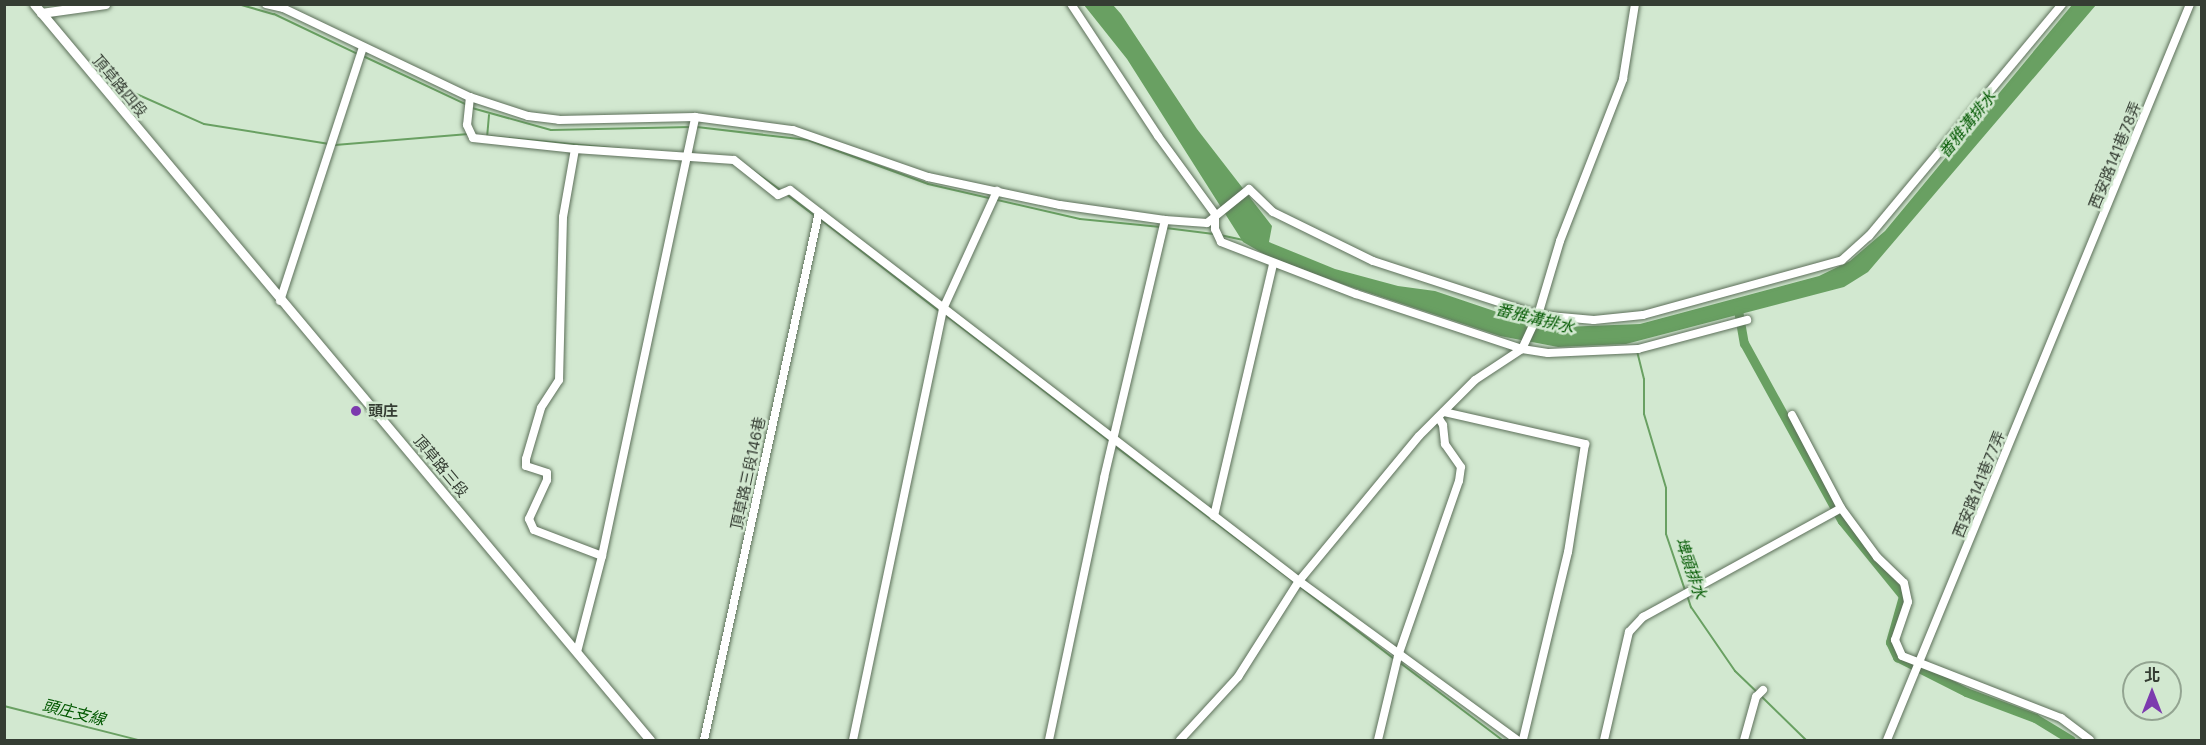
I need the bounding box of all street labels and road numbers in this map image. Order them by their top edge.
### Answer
street label: 頂草路四段 [89,51,151,121]
street label: 西安路141巷78弄 [2085,99,2145,211]
street label: 頂草路三段146巷 [727,415,769,531]
street label: 西安路141巷77弄 [1949,428,2009,540]
street label: 頂草路三段 [410,431,472,501]

